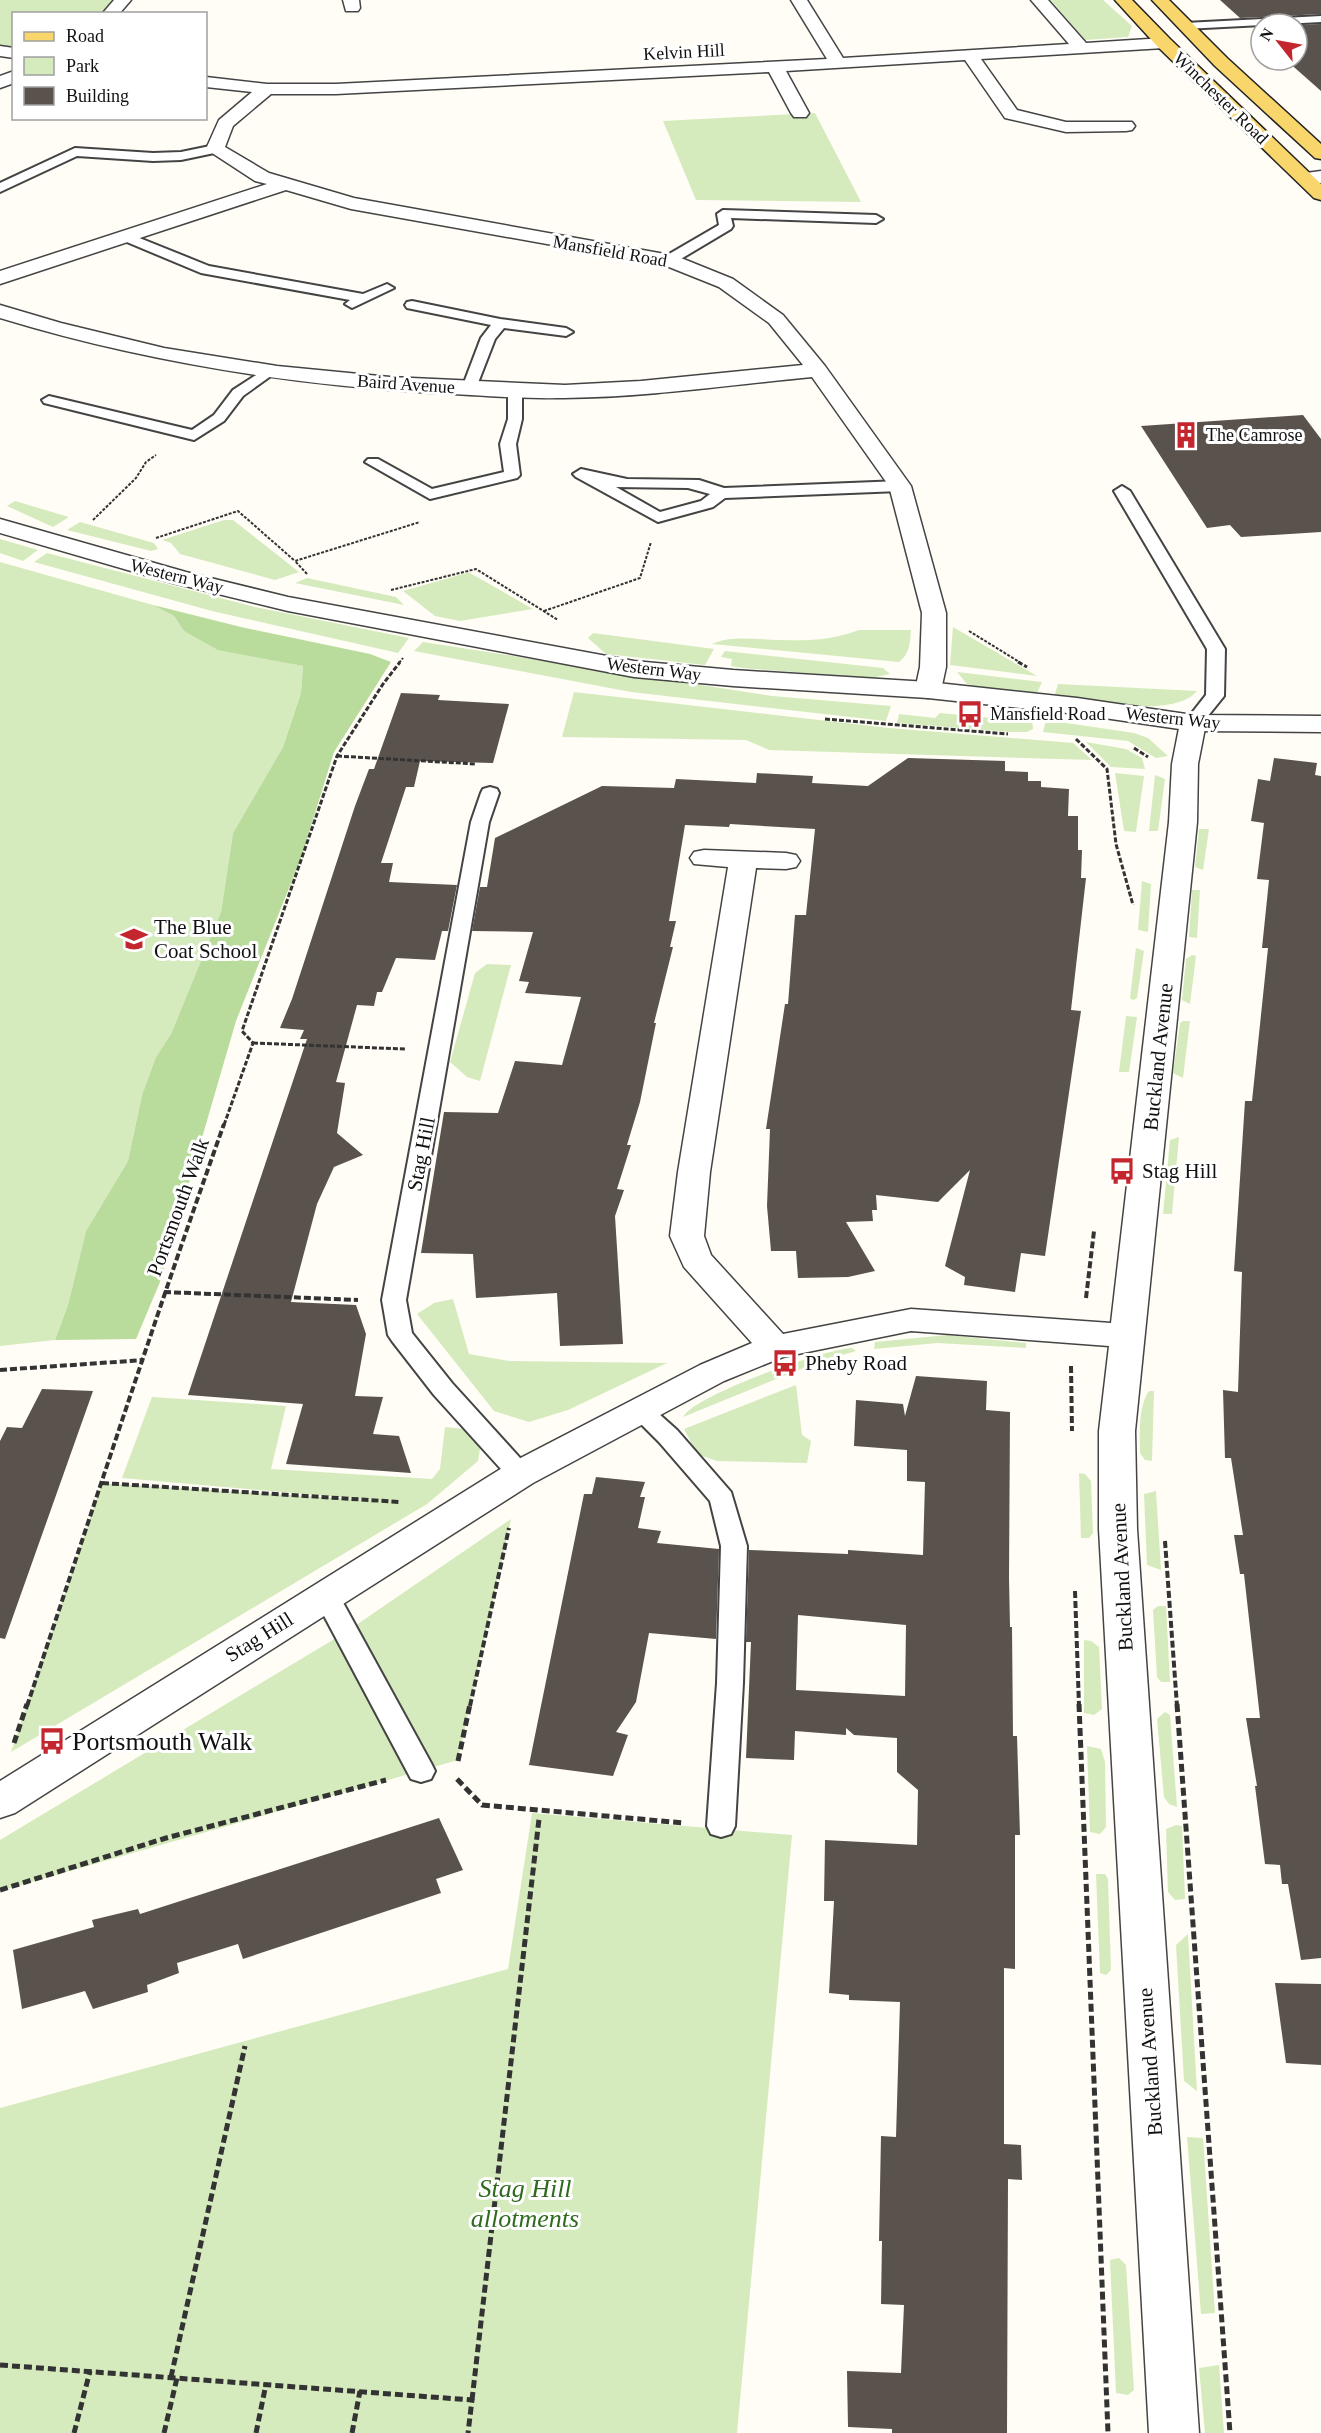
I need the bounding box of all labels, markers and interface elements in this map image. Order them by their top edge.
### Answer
legend [12,12,207,120]
north arrow [1249,12,1309,72]
text: N [1256,25,1277,44]
text: Road [66,26,104,46]
street label: Kelvin Hill [643,40,725,64]
street label: Winchester Road [1170,48,1272,148]
text: Park [66,56,99,76]
text: Building [66,86,129,106]
street label: Mansfield Road [551,231,669,271]
street label: Baird Avenue [356,371,456,397]
building icon: The Camrose [1171,420,1201,450]
place label: The Camrose [1206,425,1302,445]
street label: Western Way [128,555,226,597]
street label: Western Way [606,653,702,685]
bus stop icon: Mansfield Road [955,699,985,729]
street label: Western Way [1125,703,1221,733]
place label: Mansfield Road [990,704,1105,724]
place label: The Blue Coat School [154,915,257,963]
school or university icon: The Blue Coat School [119,924,149,954]
street label: Buckland Avenue [1138,982,1178,1132]
street label: Stag Hill [402,1115,440,1193]
street label: Portsmouth Walk [142,1134,214,1279]
bus stop icon: Stag Hill [1107,1156,1137,1186]
place label: Stag Hill [1142,1159,1217,1183]
bus stop icon: Pheby Road [770,1348,800,1378]
place label: Pheby Road [805,1351,908,1375]
street label: Buckland Avenue [1106,1502,1138,1652]
street label: Stag Hill [221,1607,297,1667]
bus stop icon: Portsmouth Walk [37,1726,67,1756]
place label: Portsmouth Walk [72,1727,252,1756]
street label: Buckland Avenue [1133,1987,1167,2137]
park label: Stag Hill allotments [471,2174,579,2233]

